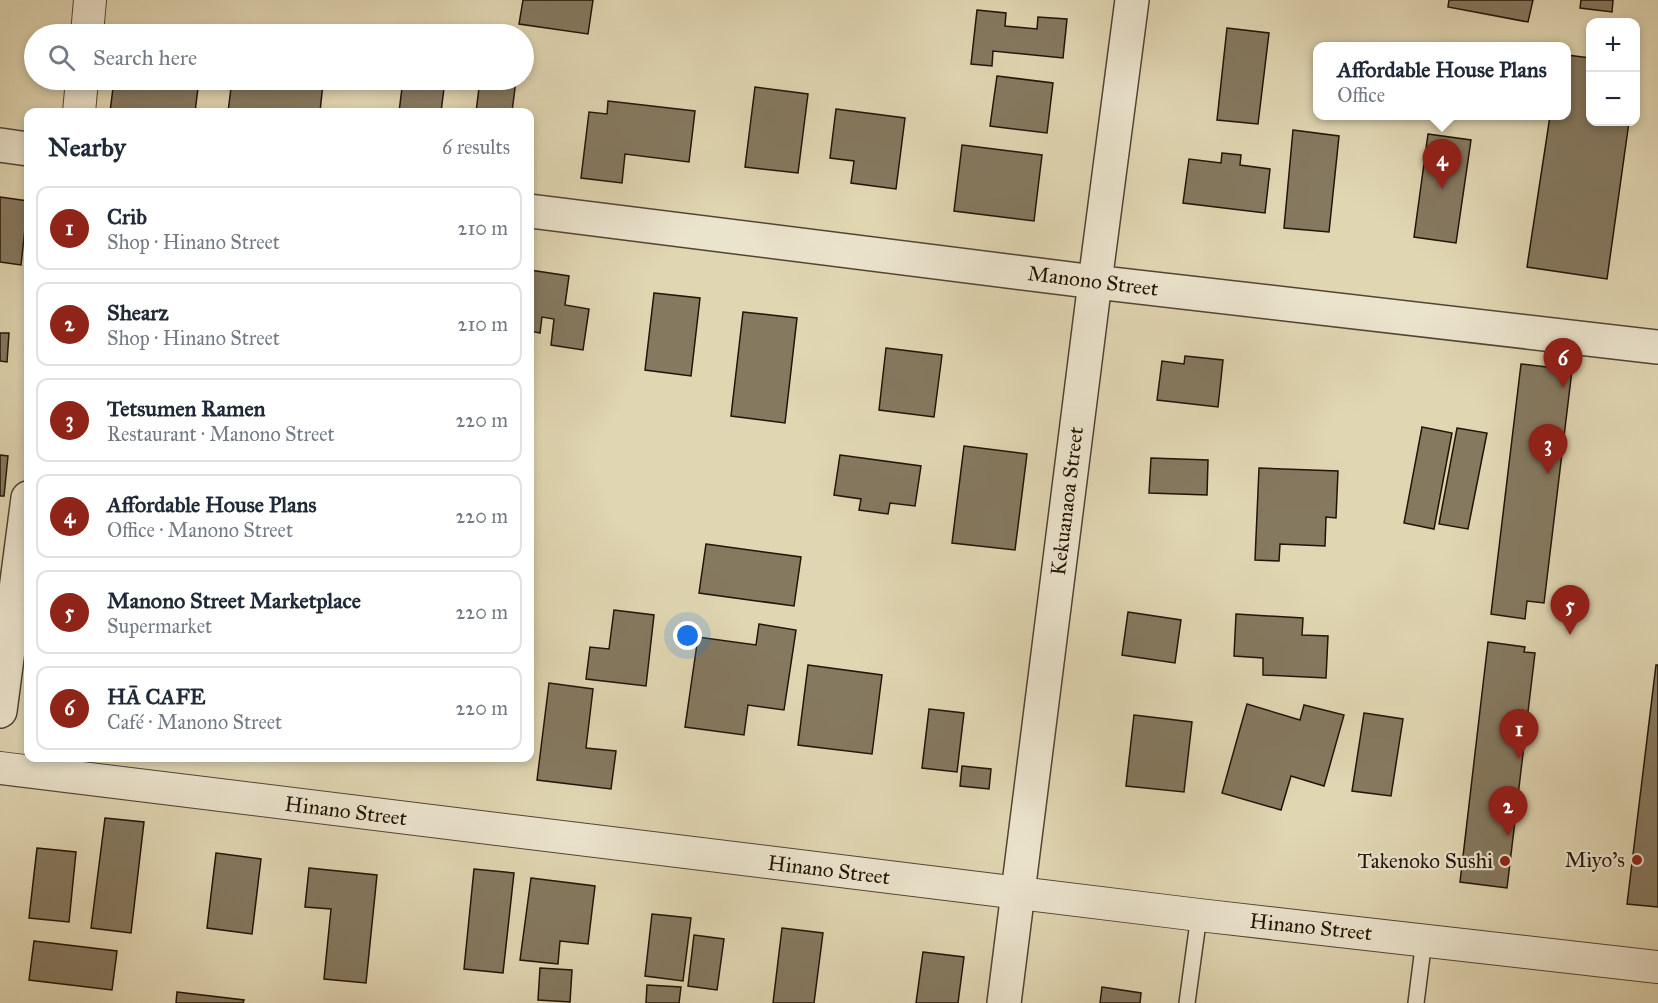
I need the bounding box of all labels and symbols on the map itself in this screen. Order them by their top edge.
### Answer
pin: 4 [1422,140,1462,189]
street label: Manono Street [1026,260,1160,302]
pin: 6 [1544,338,1582,388]
pin: 3 [1528,424,1568,474]
street label: Kekuanaoa Street [1045,425,1089,577]
pin: 5 [1550,586,1590,635]
your location [673,621,702,650]
pin: 1 [1500,710,1538,759]
pin: 2 [1488,786,1528,836]
street label: Hinano Street [283,791,409,831]
place label: Miyo’s [1565,847,1625,873]
place label: Takenoko Sushi [1358,848,1493,874]
street label: Hinano Street [766,850,892,890]
marker: Miyo’s [1630,853,1644,867]
marker: Takenoko Sushi [1498,854,1512,868]
street label: Hinano Street [1248,908,1374,946]

